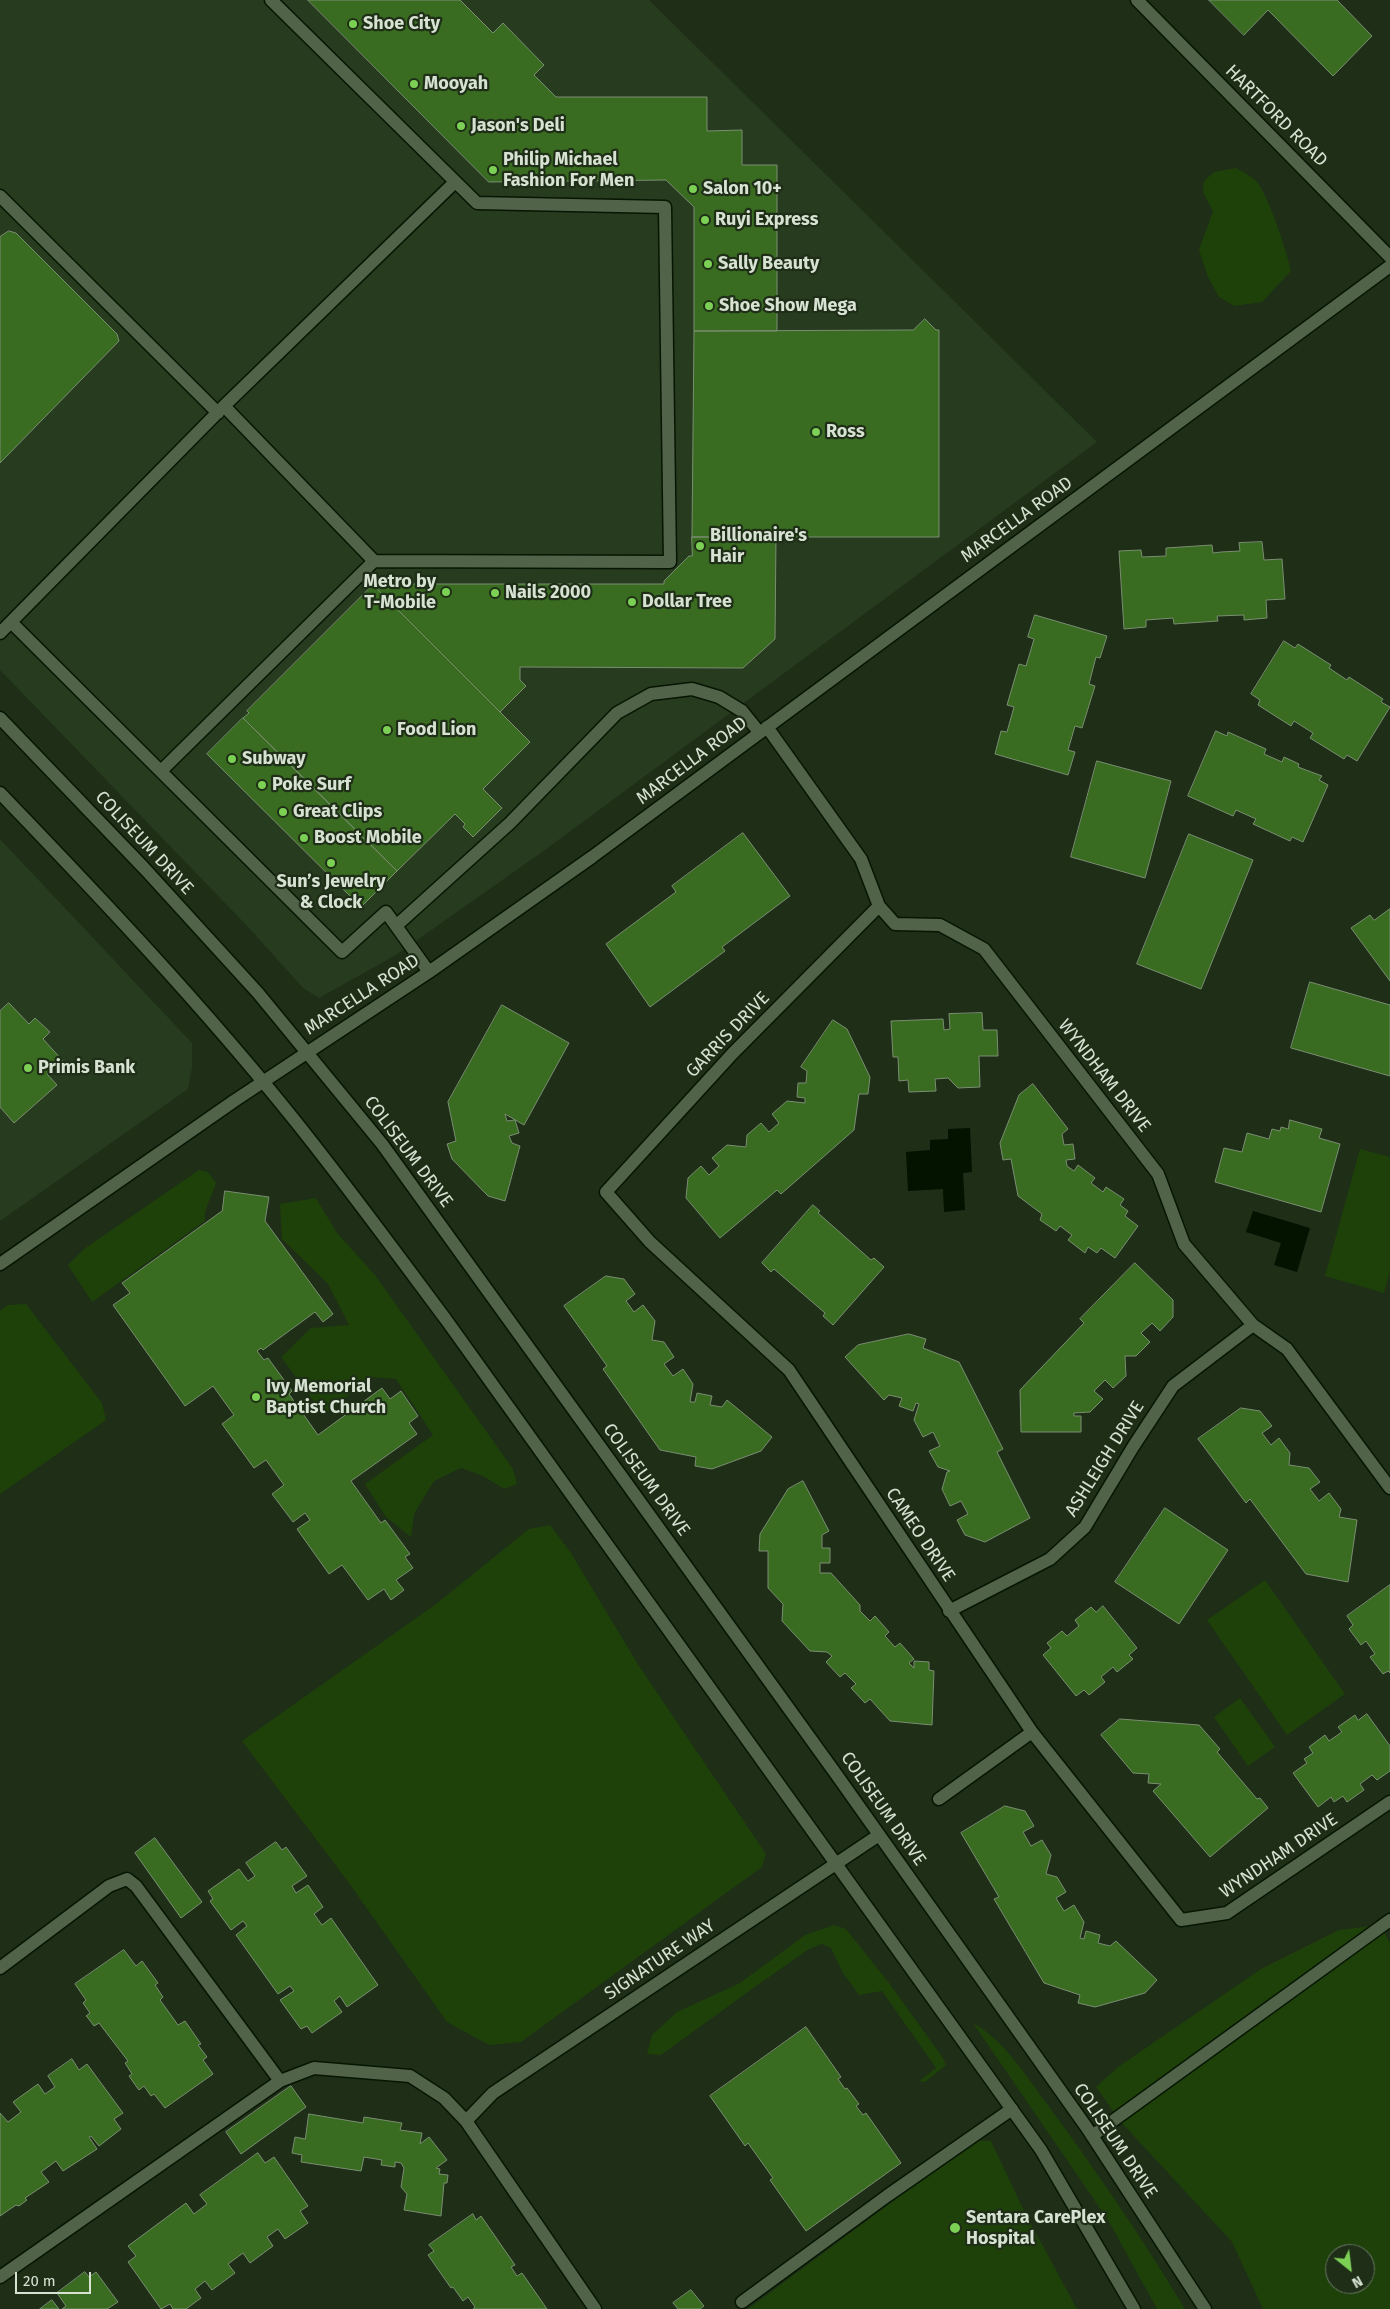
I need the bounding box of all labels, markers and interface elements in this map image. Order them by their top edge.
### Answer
place label: Shoe City [363,13,440,35]
marker: Shoe City [347,18,359,30]
street label: HARTFORD ROAD [1220,60,1332,172]
place label: Mooyah [424,73,488,95]
marker: Mooyah [408,78,420,90]
place label: Jason's Deli [471,115,565,137]
marker: Jason's Deli [455,120,467,132]
place label: Philip Michael Fashion For Men [503,149,634,192]
marker: Philip Michael Fashion For Men [487,164,499,176]
place label: Salon 10+ [703,178,782,200]
marker: Salon 10+ [687,183,699,195]
place label: Ruyi Express [715,209,818,231]
marker: Ruyi Express [699,214,711,226]
place label: Sally Beauty [718,253,819,275]
marker: Sally Beauty [702,258,714,270]
place label: Shoe Show Mega [719,295,857,317]
marker: Shoe Show Mega [703,300,715,312]
place label: Ross [826,421,865,443]
marker: Ross [810,426,822,438]
street label: MARCELLA ROAD [957,472,1077,568]
place label: Billionaire's Hair [710,525,807,568]
marker: Billionaire's Hair [694,540,706,552]
place label: Metro by T-Mobile [364,571,436,614]
place label: Nails 2000 [505,582,591,604]
marker: Metro by T-Mobile [440,586,452,598]
marker: Nails 2000 [489,587,501,599]
place label: Dollar Tree [642,591,732,613]
marker: Dollar Tree [626,596,638,608]
street label: MARCELLA ROAD [633,712,751,810]
place label: Food Lion [397,719,476,741]
marker: Food Lion [381,724,393,736]
place label: Subway [242,748,305,770]
marker: Subway [226,753,238,765]
place label: Poke Surf [272,774,351,796]
marker: Poke Surf [256,779,268,791]
street label: COLISEUM DRIVE [90,787,198,899]
place label: Great Clips [293,801,382,823]
marker: Great Clips [277,806,289,818]
place label: Boost Mobile [314,827,422,849]
marker: Boost Mobile [298,832,310,844]
marker: Sun’s Jewelry & Clock [325,857,337,869]
place label: Sun’s Jewelry & Clock [277,871,385,914]
street label: MARCELLA ROAD [300,950,424,1040]
street label: GARRIS DRIVE [682,988,774,1082]
street label: WYNDHAM DRIVE [1053,1015,1155,1137]
place label: Primis Bank [38,1057,135,1079]
marker: Primis Bank [22,1062,34,1074]
street label: COLISEUM DRIVE [359,1092,457,1212]
place label: Ivy Memorial Baptist Church [266,1376,386,1418]
marker: Ivy Memorial Baptist Church [250,1391,262,1403]
street label: ASHLEIGH DRIVE [1061,1397,1149,1521]
street label: COLISEUM DRIVE [598,1419,694,1541]
street label: CAMEO DRIVE [881,1484,959,1586]
street label: COLISEUM DRIVE [836,1748,930,1870]
street label: WYNDHAM DRIVE [1216,1809,1342,1903]
street label: SIGNATURE WAY [601,1915,719,2005]
street label: COLISEUM DRIVE [1069,2079,1161,2203]
place label: Sentara CarePlex Hospital [966,2207,1105,2250]
marker: Sentara CarePlex Hospital [948,2221,962,2235]
north arrow [1325,2244,1375,2294]
scale bar [18,2262,94,2294]
text: 20 m [23,2272,56,2290]
text: N [1349,2272,1365,2291]

